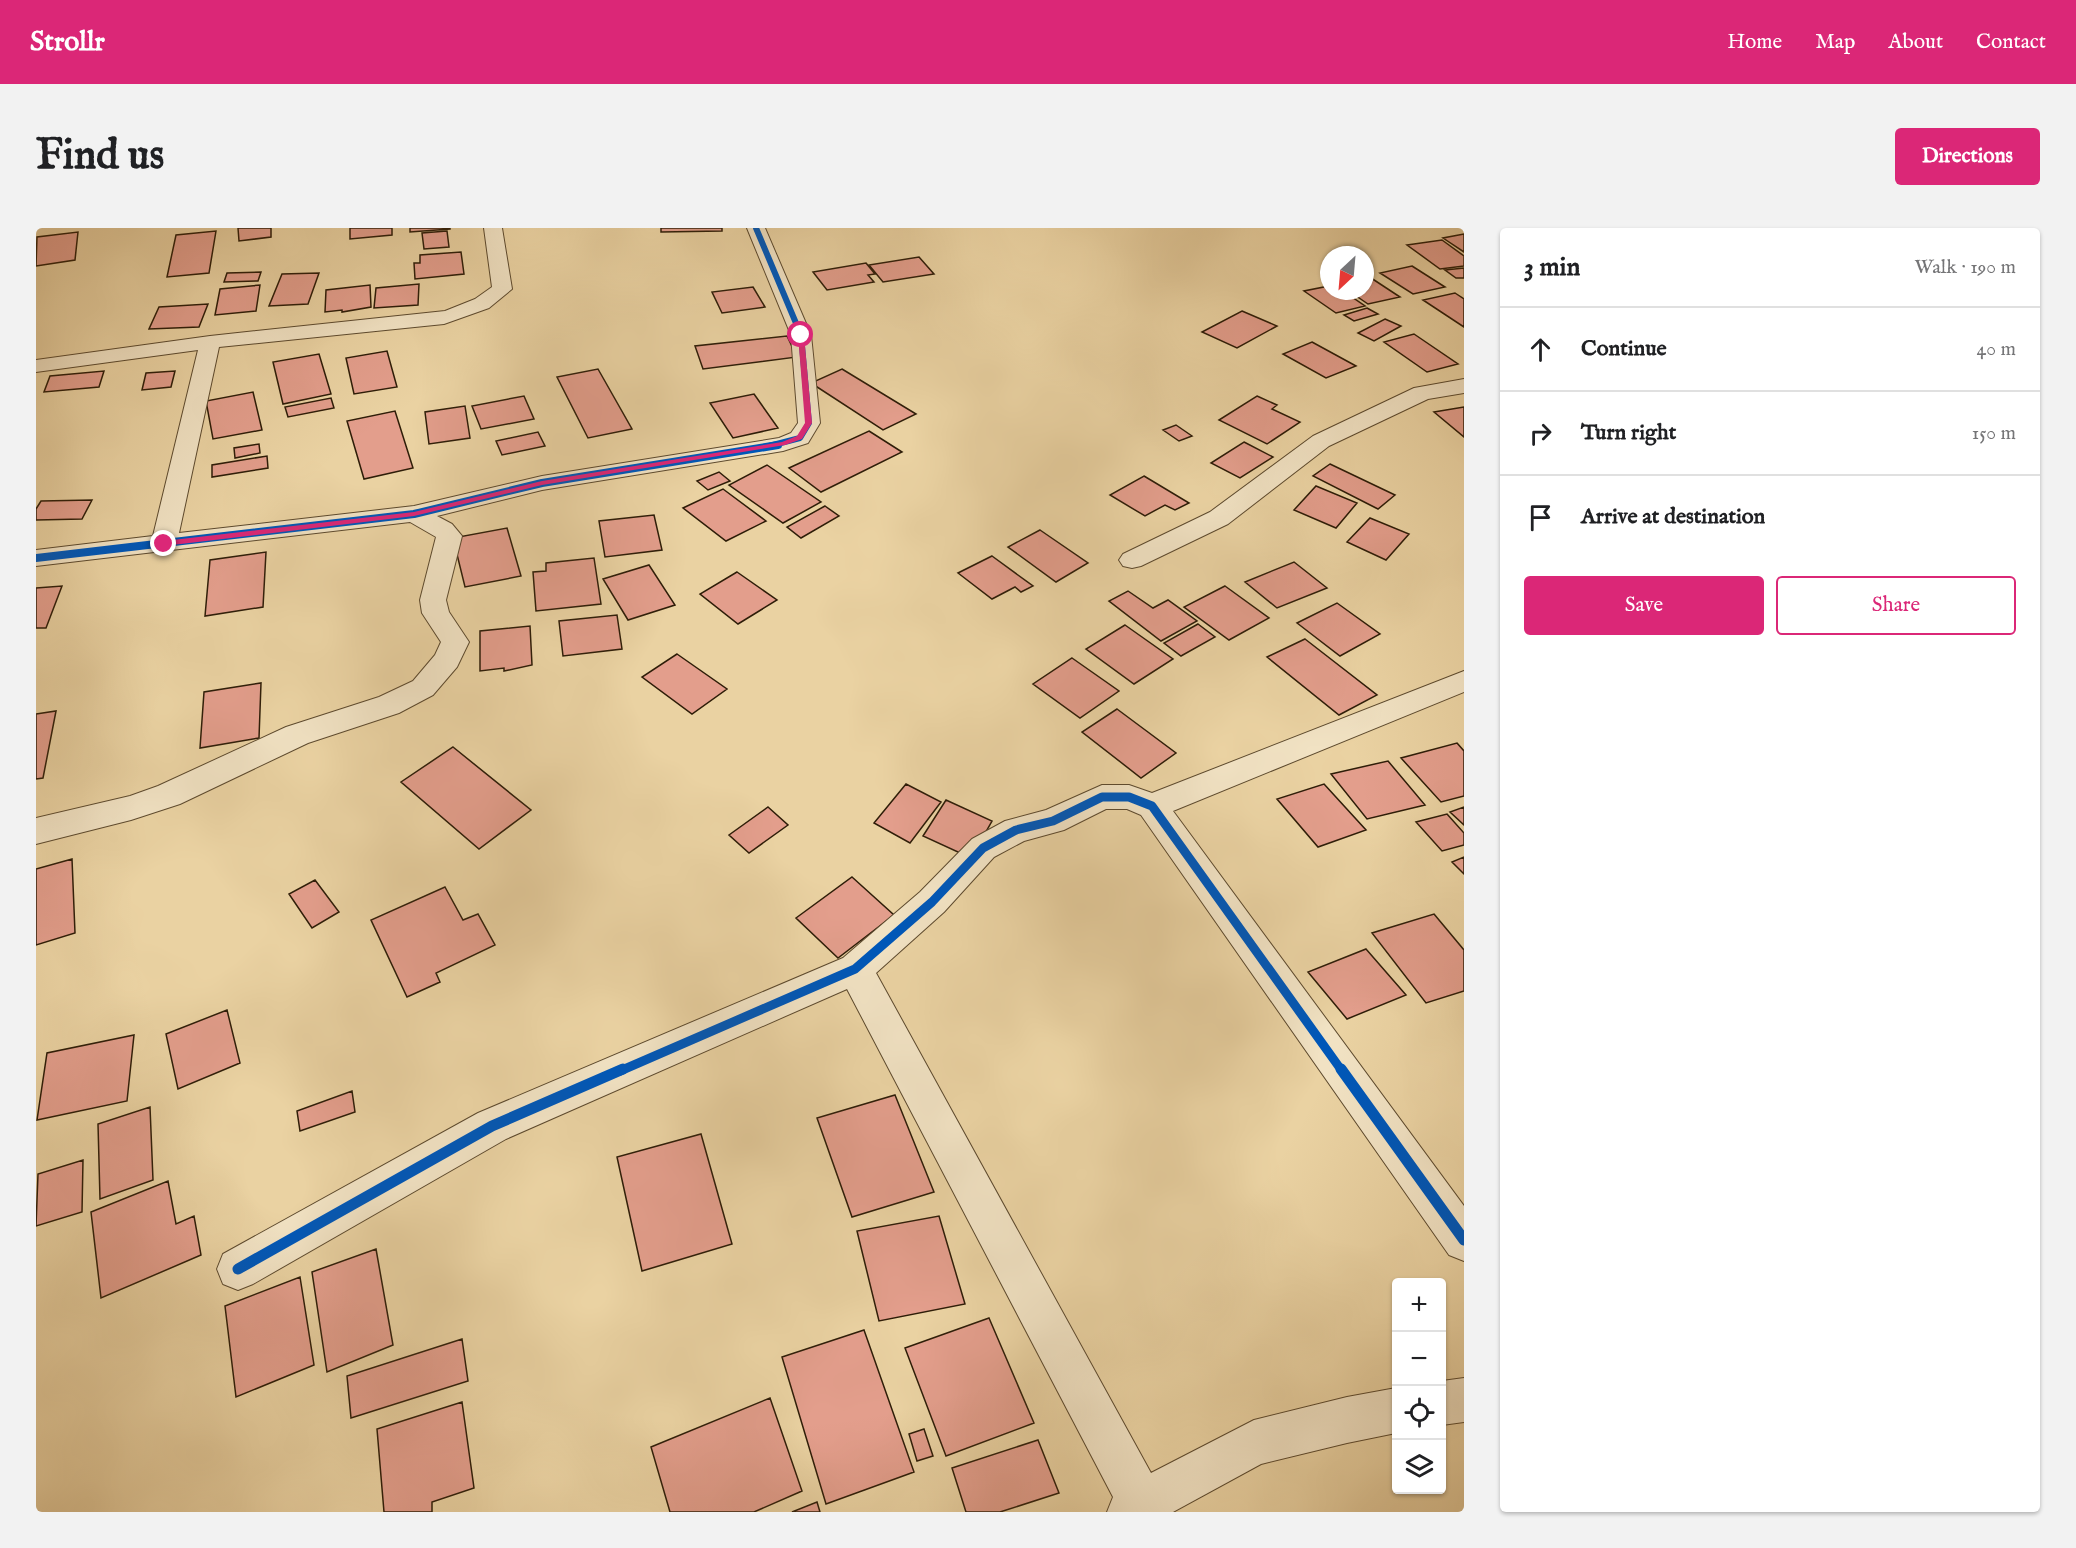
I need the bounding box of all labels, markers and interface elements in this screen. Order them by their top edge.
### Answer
text: Strollr [30,25,105,60]
text: Home [1727,29,1782,56]
text: Map [1815,29,1855,56]
text: About [1888,29,1943,56]
text: Contact [1976,29,2046,56]
button: Directions [1895,128,2040,185]
text: Find us [36,130,164,183]
north arrow [1320,246,1374,300]
text: 3 min [1524,251,1580,284]
text: Walk · 190 m [1914,255,2016,280]
route start [787,321,813,347]
icon: ahead [1524,333,1557,366]
text: Continue [1581,335,1667,363]
text: 40 m [1977,337,2016,362]
icon: right [1524,417,1557,450]
text: Turn right [1581,419,1676,447]
text: 150 m [1972,421,2016,446]
icon: arrive [1524,501,1557,534]
text: Arrive at destination [1581,503,1765,531]
route end [150,530,176,556]
button: Save [1524,576,1764,635]
button: Share [1776,576,2016,635]
map controls [1392,1278,1446,1494]
button: + [1392,1278,1446,1332]
button: − [1392,1332,1446,1386]
button: locate [1392,1386,1446,1440]
button: layers [1392,1440,1446,1494]

